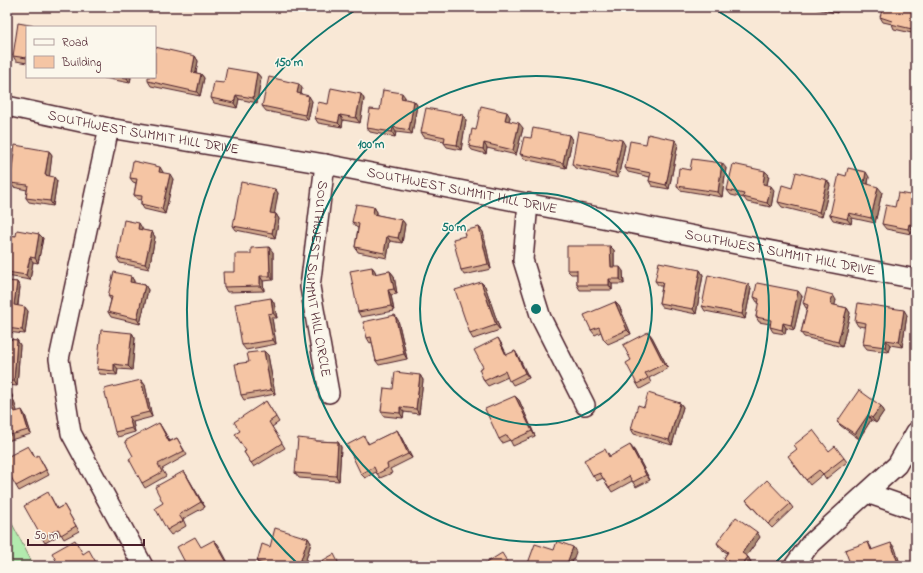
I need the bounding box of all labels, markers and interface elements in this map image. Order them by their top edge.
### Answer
legend [26,26,156,78]
text: Road [62,34,88,52]
text: Building [61,54,101,73]
text: 150 m [275,54,304,72]
street label: SOUTHWEST SUMMIT HILL DRIVE [46,105,240,160]
text: 100 m [358,136,385,154]
street label: SOUTHWEST SUMMIT HILL DRIVE [365,162,559,219]
street label: SOUTHWEST SUMMIT HILL CIRCLE [299,179,336,379]
text: 50 m [442,219,467,237]
street label: SOUTHWEST SUMMIT HILL DRIVE [683,224,877,281]
centre of rings [529,302,543,316]
scale bar [28,521,144,547]
text: 50 m [34,527,58,545]

